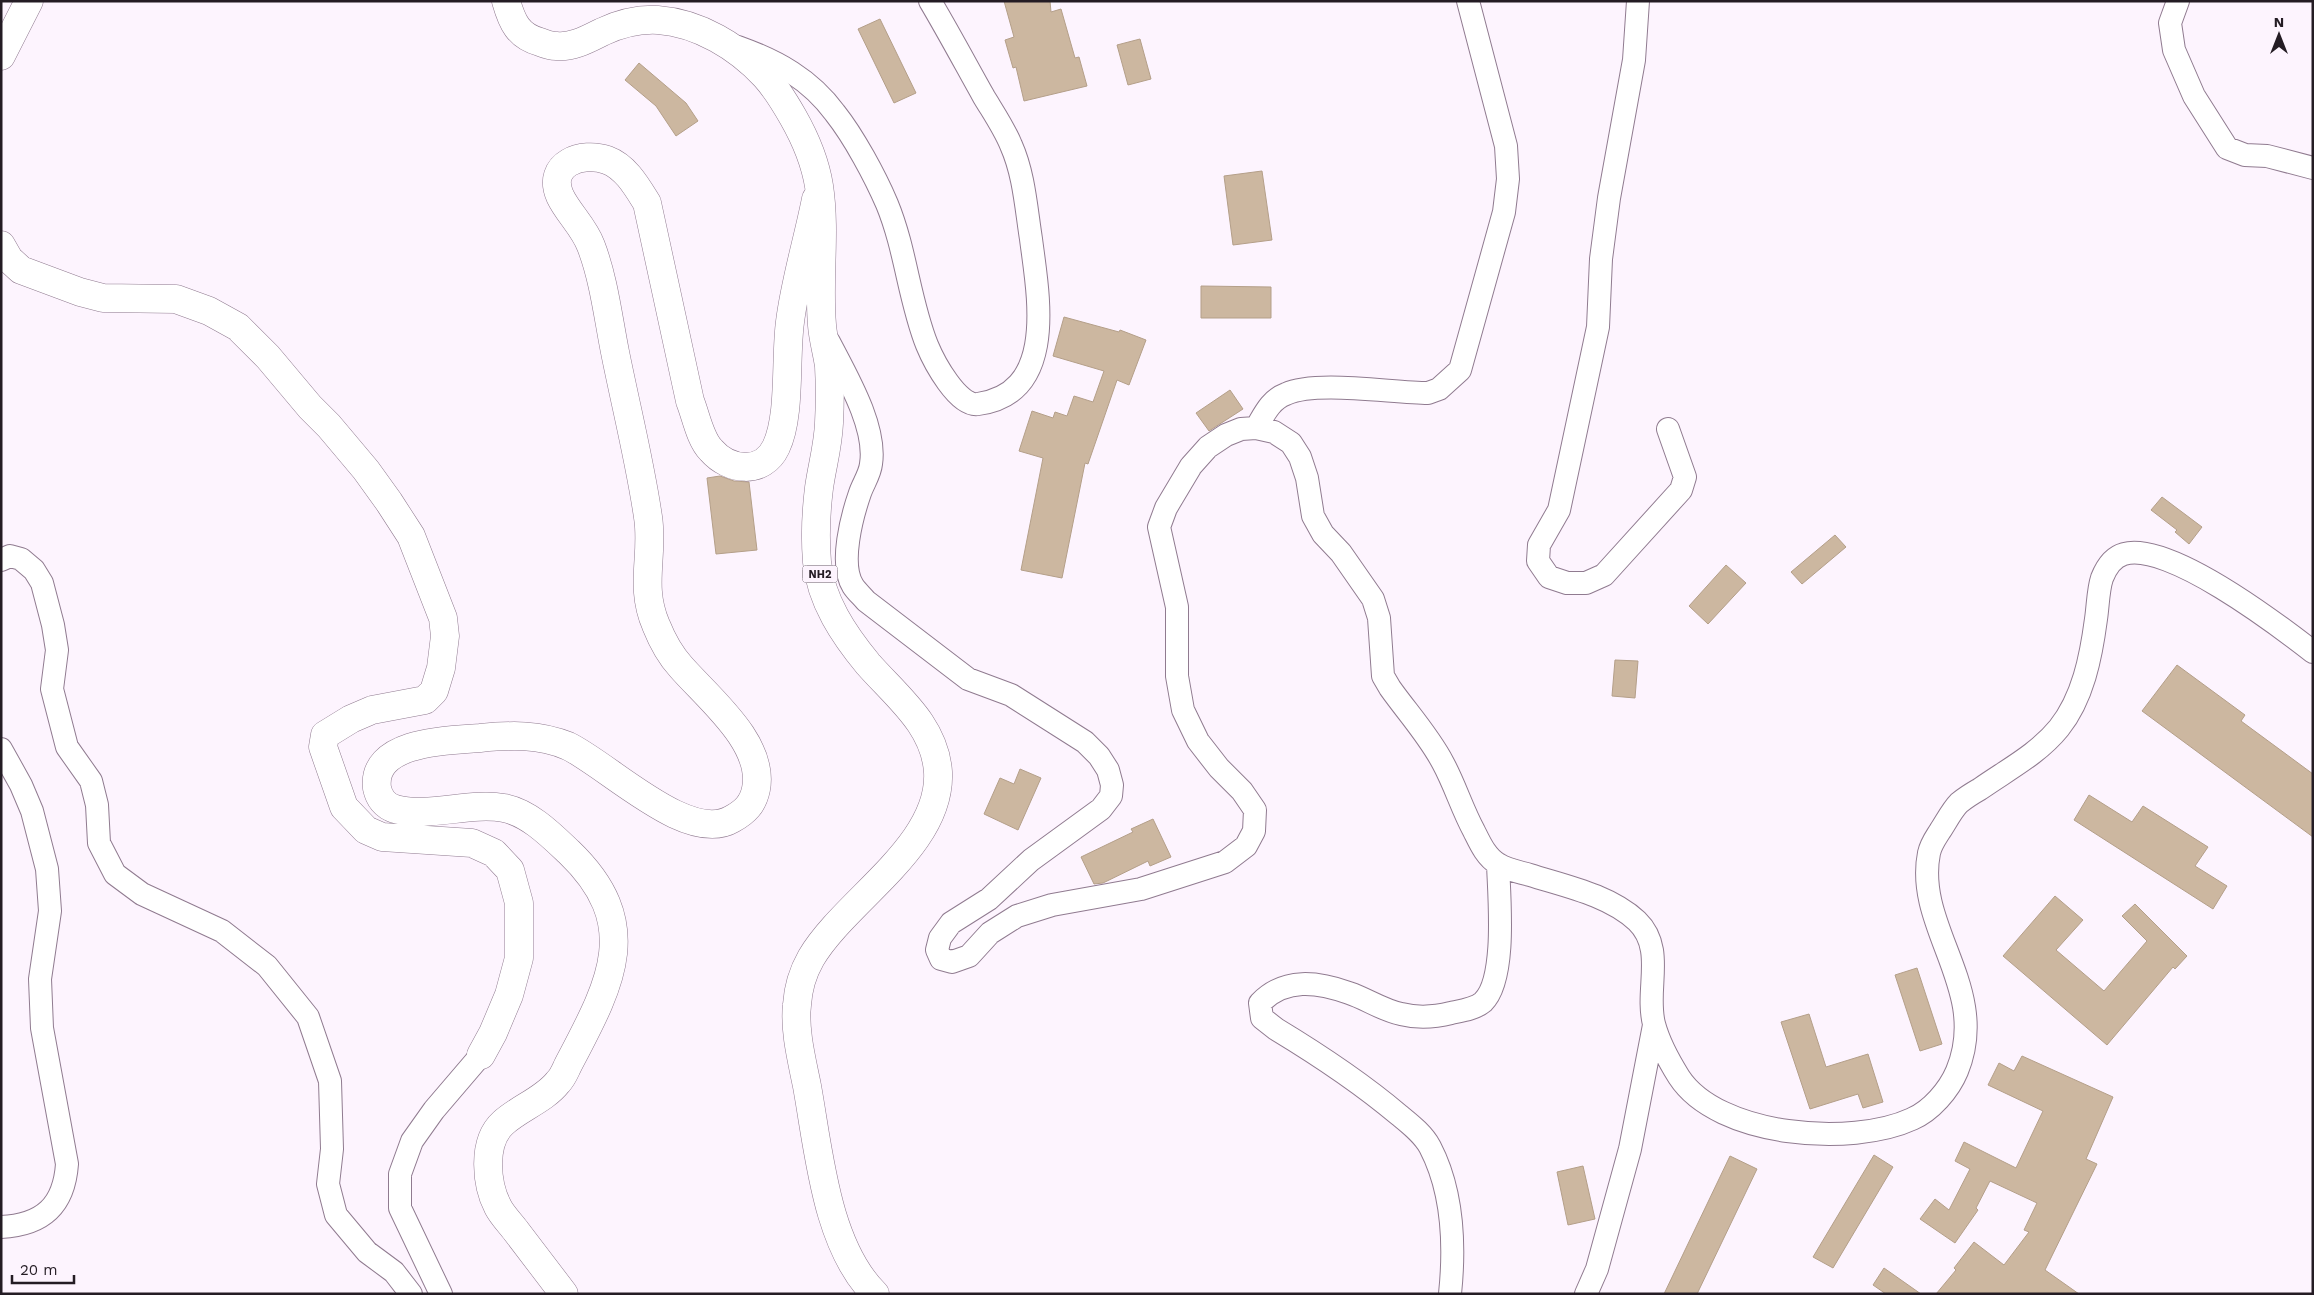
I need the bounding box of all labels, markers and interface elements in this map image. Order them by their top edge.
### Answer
north arrow [2254,10,2304,60]
text: N [2274,14,2284,30]
road number: NH2 [802,566,838,582]
scale bar [12,1252,75,1284]
text: 20 m [20,1261,58,1279]

